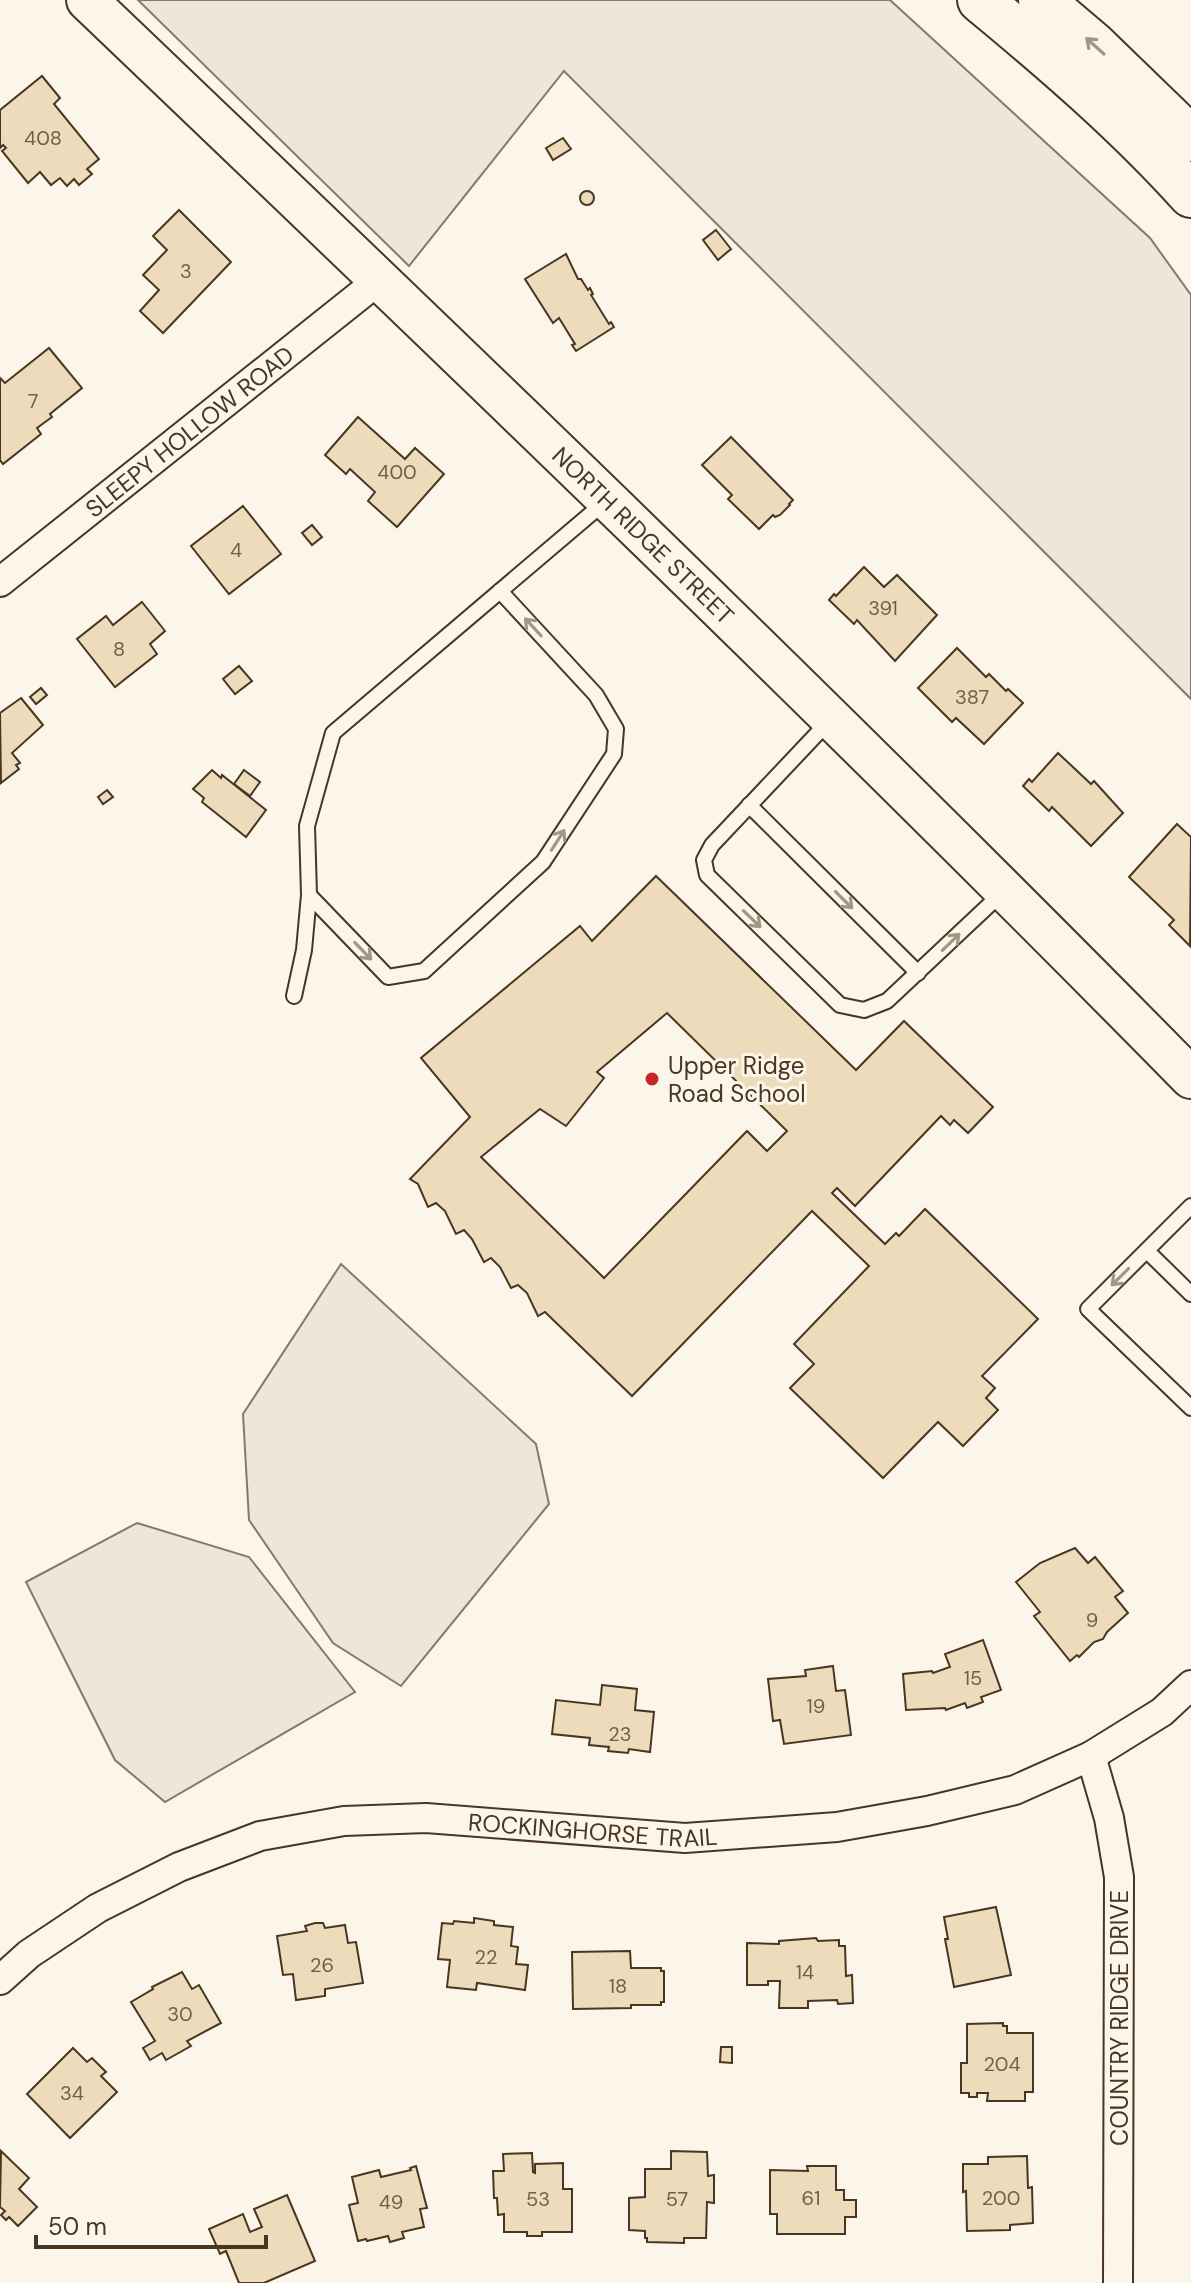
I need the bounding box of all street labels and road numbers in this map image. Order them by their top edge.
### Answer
street label: SLEEPY HOLLOW ROAD [79,339,300,524]
street label: NORTH RIDGE STREET [546,440,741,631]
street label: ROCKINGHORSE TRAIL [467,1806,718,1854]
street label: COUNTRY RIDGE DRIVE [1104,1890,1135,2146]

